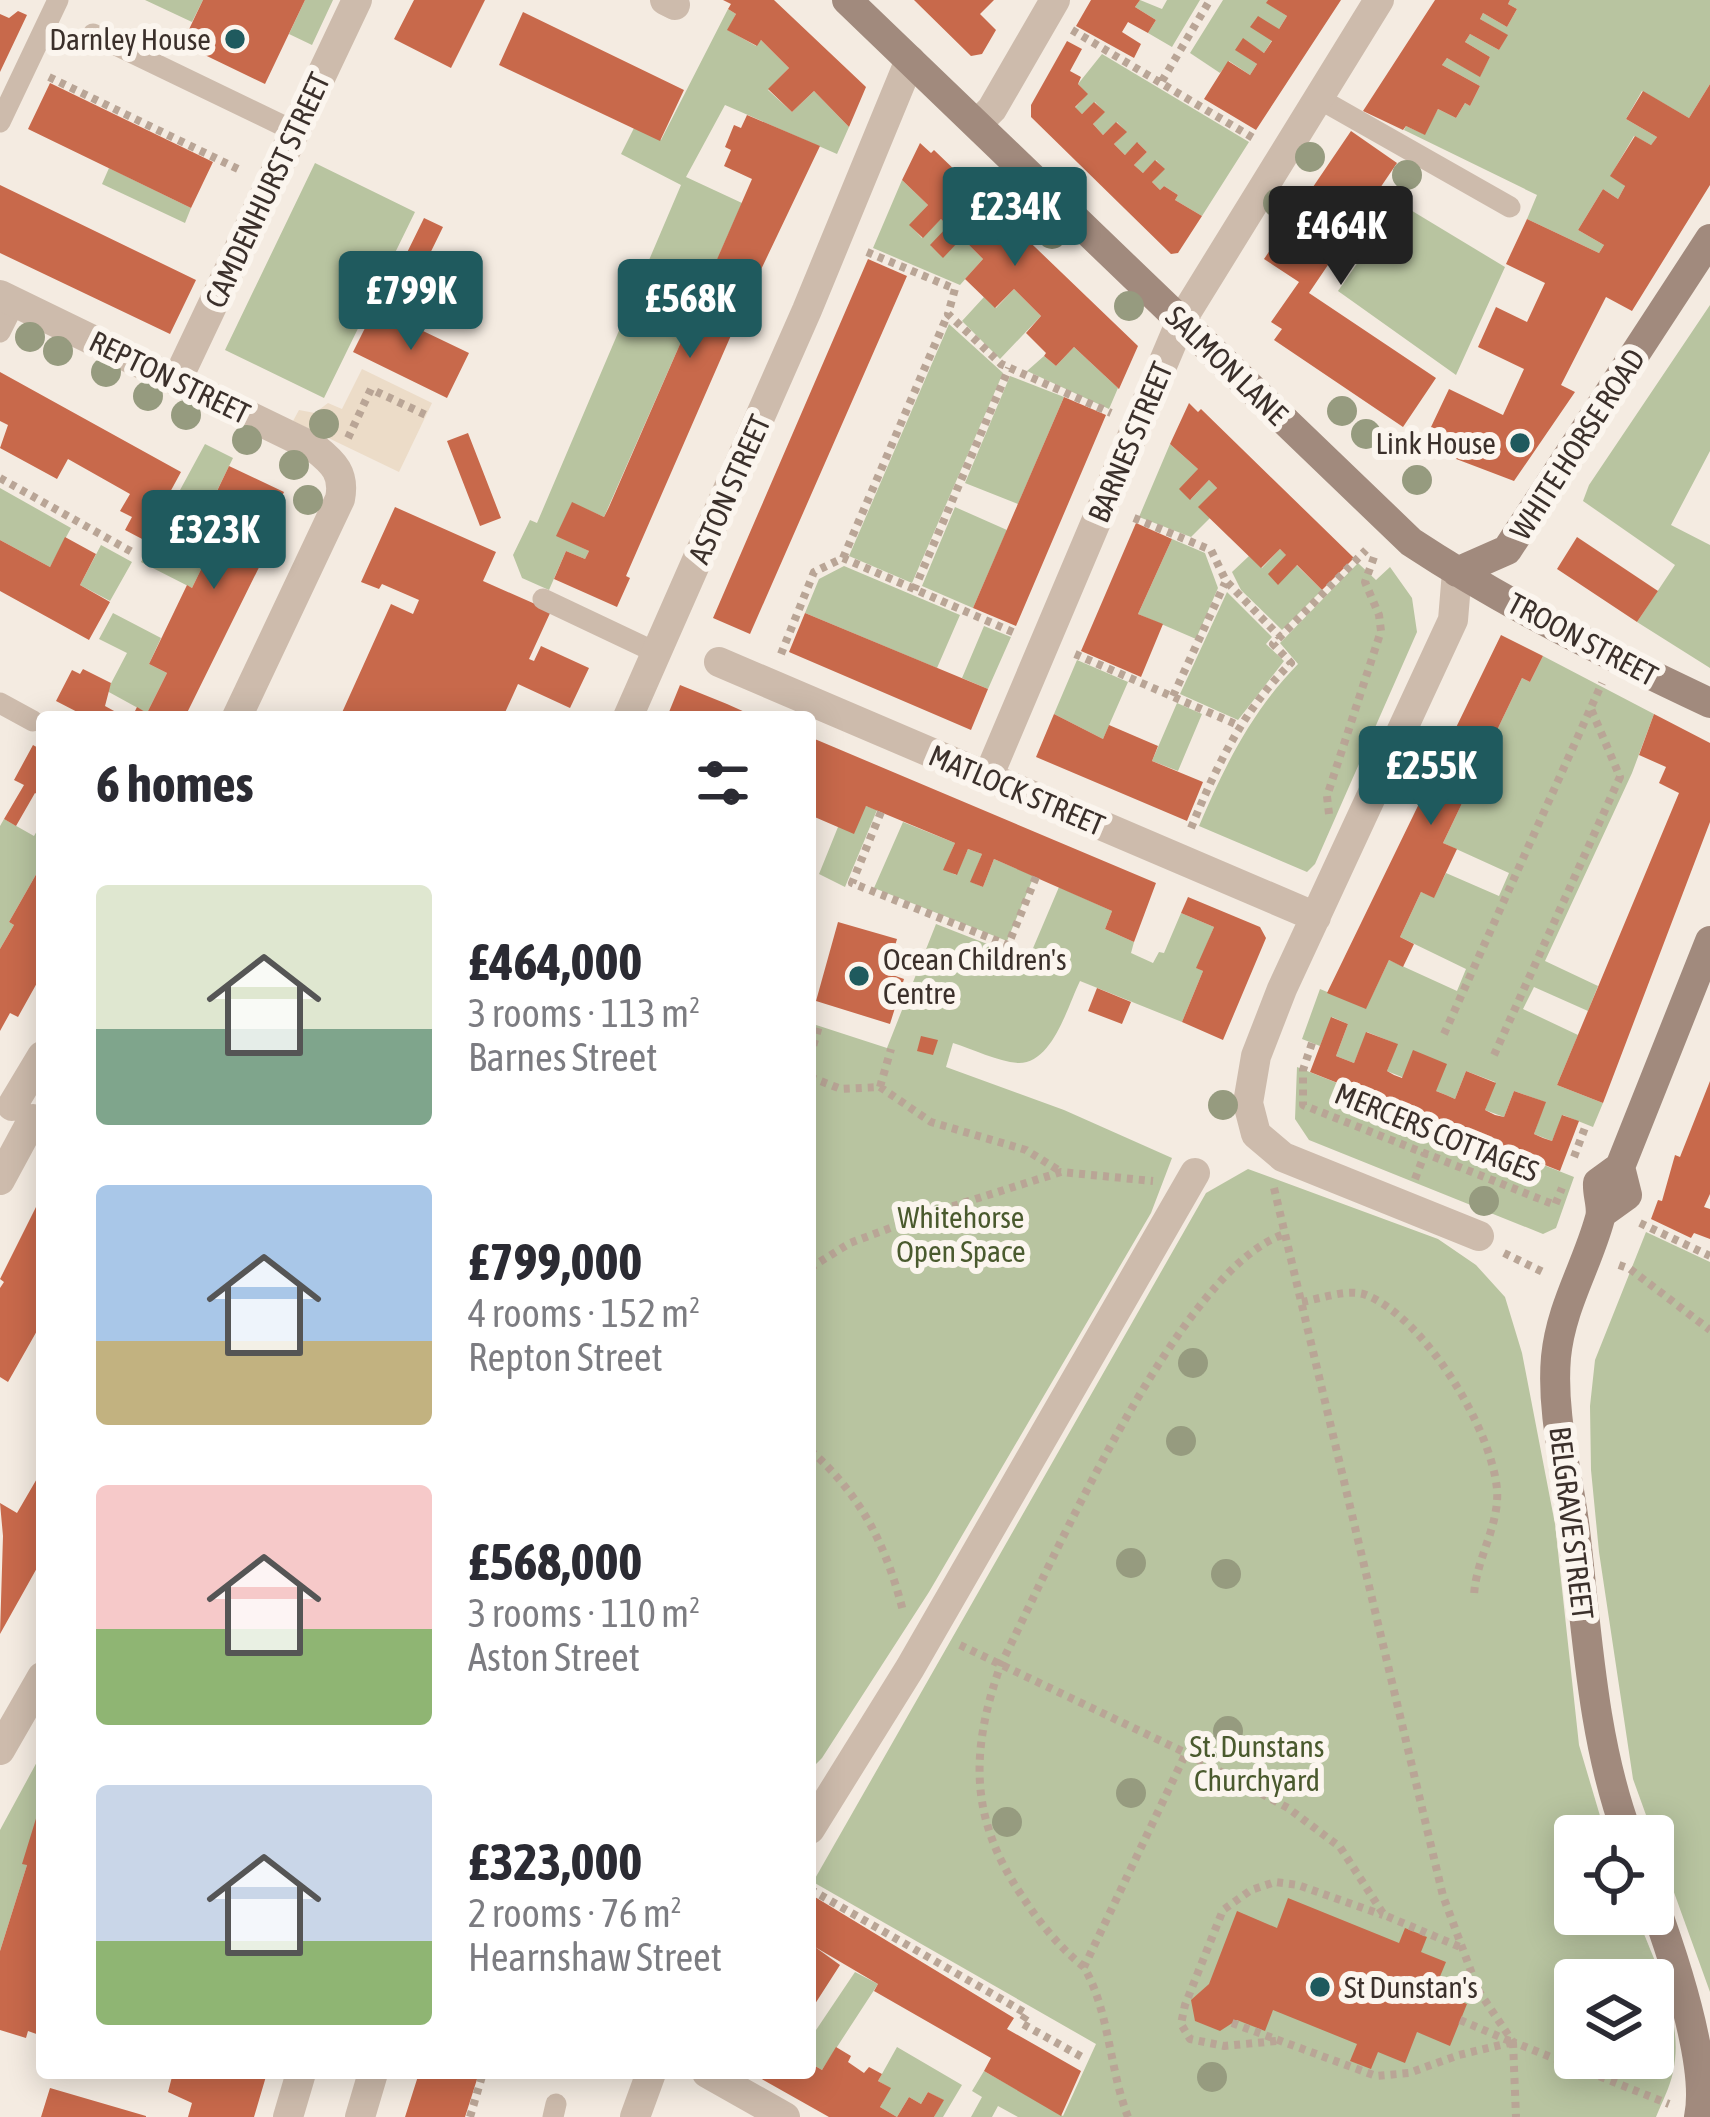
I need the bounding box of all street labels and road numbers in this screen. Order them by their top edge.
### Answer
street label: CAMDENHURST STREET [198,67,336,313]
street label: SALMON LANE [1159,299,1295,431]
street label: REPTON STREET [84,324,256,430]
street label: WHITE HORSE ROAD [1503,342,1651,546]
street label: BARNES STREET [1081,357,1179,527]
street label: ASTON STREET [681,410,777,568]
street label: TROON STREET [1503,585,1663,693]
street label: MATLOCK STREET [924,738,1110,842]
street label: MERCERS COTTAGES [1330,1076,1544,1188]
street label: BELGRAVE STREET [1543,1425,1601,1621]

